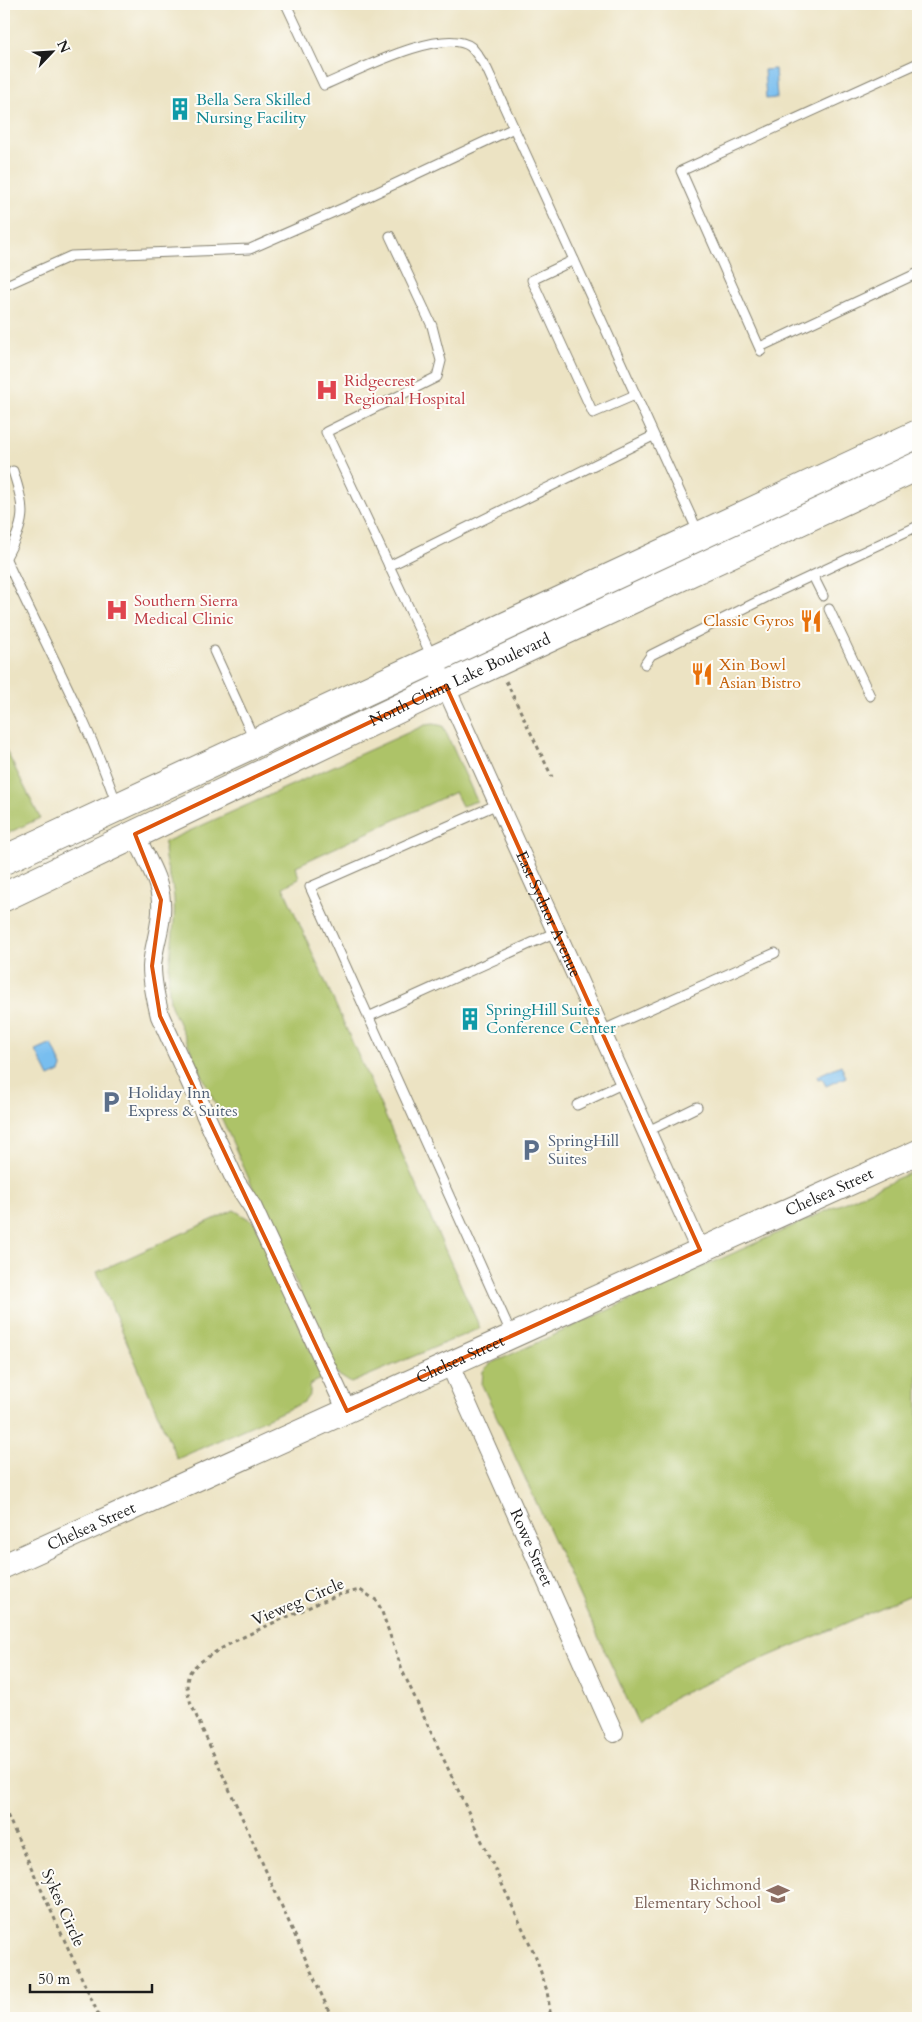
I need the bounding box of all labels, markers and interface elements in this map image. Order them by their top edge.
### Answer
north arrow [28,28,78,78]
text: N [52,37,75,56]
place label: Bella Sera Skilled Nursing Facility [196,89,311,129]
building icon: Bella Sera Skilled Nursing Facility [167,96,193,122]
place label: Ridgecrest Regional Hospital [344,370,465,410]
hospital icon: Ridgecrest Regional Hospital [314,377,340,403]
place label: Southern Sierra Medical Clinic [134,590,238,630]
hospital icon: Southern Sierra Medical Clinic [104,597,130,623]
restaurant icon: Classic Gyros [798,608,824,634]
place label: Classic Gyros [703,610,794,632]
street label: North China Lake Boulevard [366,628,555,732]
place label: Xin Bowl Asian Bistro [719,654,801,694]
restaurant icon: Xin Bowl Asian Bistro [689,661,715,687]
street label: East Sydnor Avenue [510,848,586,981]
place label: SpringHill Suites Conference Center [486,999,616,1039]
building icon: SpringHill Suites Conference Center [457,1006,483,1032]
place label: Holiday Inn Express & Suites [128,1082,238,1122]
parking icon: Holiday Inn Express & Suites [98,1089,124,1115]
place label: SpringHill Suites [548,1130,619,1170]
parking icon: SpringHill Suites [518,1137,544,1163]
street label: Chelsea Street [782,1163,877,1222]
street label: Chelsea Street [413,1330,508,1389]
street label: Chelsea Street [44,1497,139,1556]
street label: Rowe Street [504,1505,558,1590]
street label: Vieweg Circle [249,1573,347,1631]
street label: Sykes Circle [36,1866,90,1950]
place label: Richmond Elementary School [634,1874,761,1914]
school or university icon: Richmond Elementary School [765,1881,791,1907]
scale bar [30,1962,152,1994]
text: 50 m [38,1969,70,1989]

